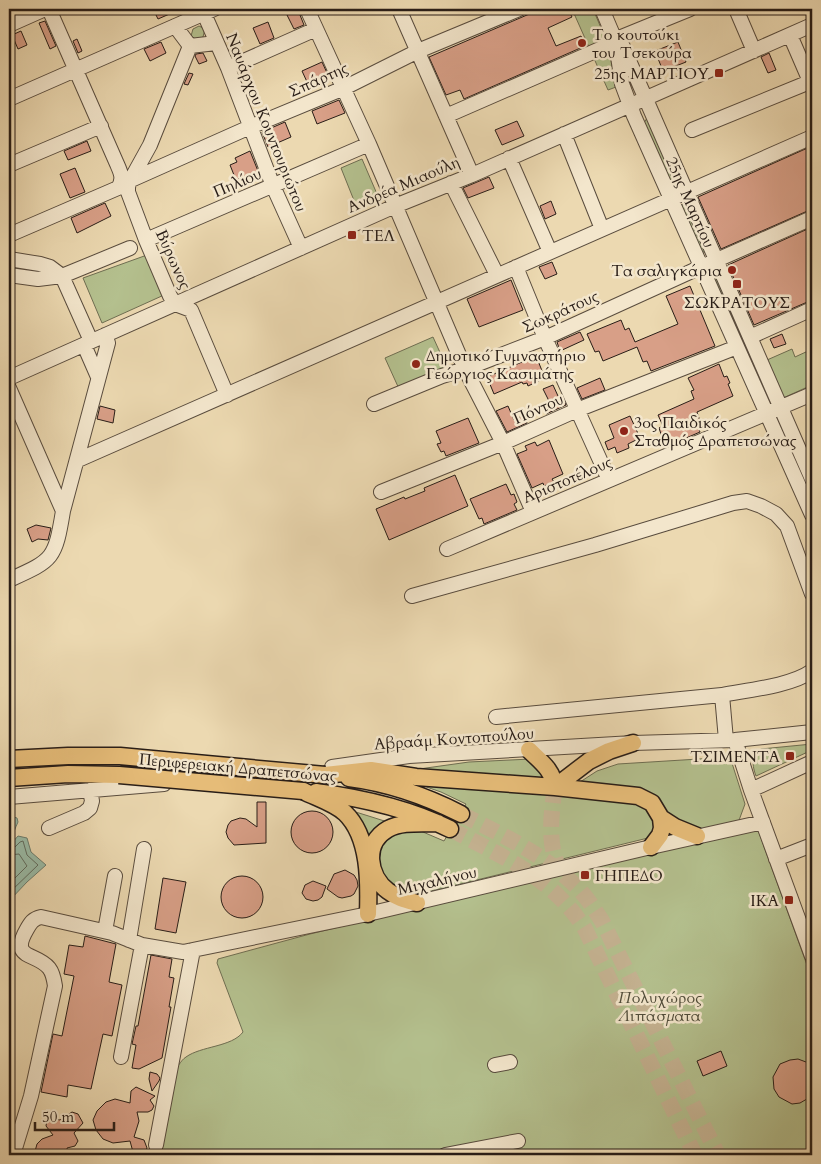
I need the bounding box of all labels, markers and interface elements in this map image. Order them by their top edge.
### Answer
place label: Το κουτούκι του Τσεκούρα [592,24,692,64]
street label: Ναυάρχου Κουντουριώτου [220,30,312,215]
marker: Το κουτούκι του Τσεκούρα [576,37,588,49]
street label: Σπάρτης [285,57,352,103]
place label: 25ης ΜΑΡΤΙΟΥ [594,63,709,85]
marker: 25ης ΜΑΡΤΙΟΥ [713,67,725,79]
street label: Ανδρέα Μιαούλη [344,151,463,219]
street label: 25ης Μαρτίου [660,153,720,251]
street label: Πηλίου [210,163,265,203]
place label: ΤΕΛ [362,225,396,247]
street label: Βύρωνος [150,226,196,293]
marker: ΤΕΛ [346,229,358,241]
place label: Τα σαλιγκάρια [611,260,722,282]
marker: Τα σαλιγκάρια [726,264,738,276]
marker: ΣΩΚΡΑΤΟΥΣ [731,278,743,290]
street label: Σωκράτους [519,285,602,339]
place label: ΣΩΚΡΑΤΟΥΣ [684,292,790,314]
place label: Δημοτικό Γυμναστήριο Γεώργιος Κασιμάτης [426,345,586,385]
marker: Δημοτικό Γυμναστήριο Γεώργιος Κασιμάτης [410,358,422,370]
street label: Πόντου [510,388,567,430]
place label: 3ος Παιδικός Σταθμός Δραπετσώνας [634,412,797,452]
marker: 3ος Παιδικός Σταθμός Δραπετσώνας [618,425,630,437]
street label: Αριστοτέλους [519,451,616,509]
street label: Αβραάμ Κοντοπούλου [373,722,535,756]
place label: ΤΣΙΜΕΝΤΑ [690,746,781,768]
street label: Περιφερειακή Δραπετσώνας [138,748,338,788]
marker: ΤΣΙΜΕΝΤΑ [784,750,796,762]
street label: Μιχαλήνου [395,861,479,901]
place label: ΓΗΠΕΔΟ [595,865,663,887]
marker: ΓΗΠΕΔΟ [579,869,591,881]
place label: ΙΚΑ [750,890,780,912]
marker: ΙΚΑ [783,894,795,906]
park label: Πολυχώρος Λιπάσματα [618,987,702,1027]
scale bar [35,1099,114,1131]
text: 50 m [42,1107,74,1127]

